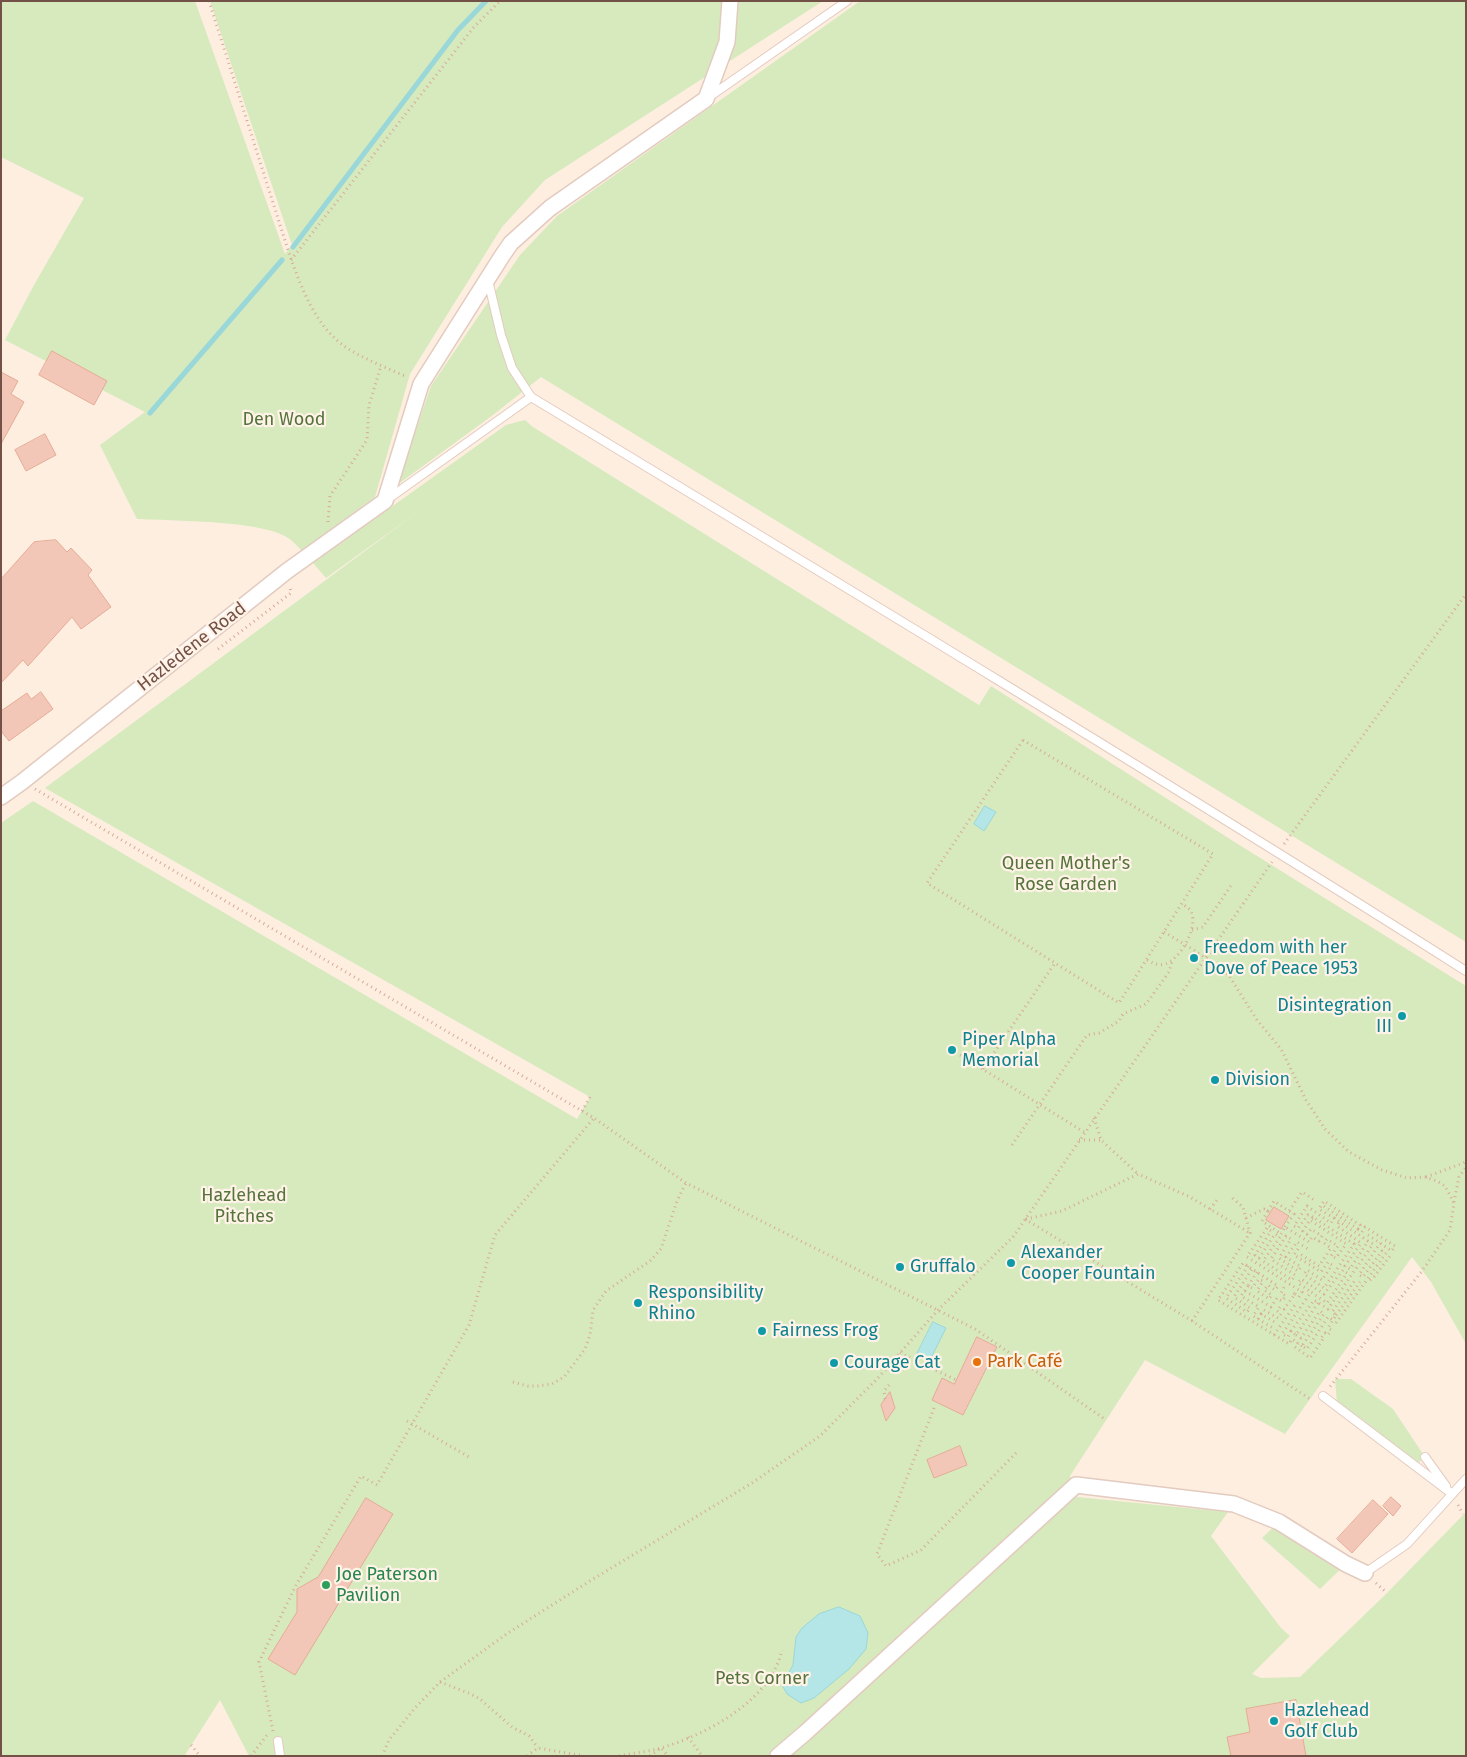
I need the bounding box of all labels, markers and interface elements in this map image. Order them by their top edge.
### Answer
park label: Den Wood [242,409,326,431]
street label: Hazledene Road [133,598,251,696]
park label: Queen Mother's Rose Garden [1002,853,1130,896]
place label: Freedom with her Dove of Peace 1953 [1204,937,1358,980]
marker: Freedom with her Dove of Peace 1953 [1188,952,1200,964]
place label: Disintegration III [1277,995,1392,1038]
marker: Disintegration III [1396,1010,1408,1022]
place label: Piper Alpha Memorial [962,1029,1056,1072]
marker: Piper Alpha Memorial [946,1044,958,1056]
place label: Division [1225,1069,1290,1091]
marker: Division [1209,1074,1221,1086]
park label: Hazlehead Pitches [201,1185,287,1228]
place label: Alexander Cooper Fountain [1021,1242,1155,1284]
place label: Gruffalo [910,1256,976,1278]
marker: Alexander Cooper Fountain [1005,1257,1017,1269]
marker: Gruffalo [894,1261,906,1273]
place label: Responsibility Rhino [648,1282,763,1325]
marker: Responsibility Rhino [632,1297,644,1309]
place label: Fairness Frog [772,1320,878,1342]
marker: Fairness Frog [756,1325,768,1337]
place label: Park Café [987,1351,1063,1373]
place label: Courage Cat [844,1352,940,1374]
marker: Park Café [971,1356,983,1368]
marker: Courage Cat [828,1357,840,1369]
place label: Joe Paterson Pavilion [336,1564,438,1606]
marker: Joe Paterson Pavilion [320,1579,332,1591]
park label: Pets Corner [715,1668,809,1690]
place label: Hazlehead Golf Club [1284,1700,1370,1742]
marker: Hazlehead Golf Club [1268,1715,1280,1727]

